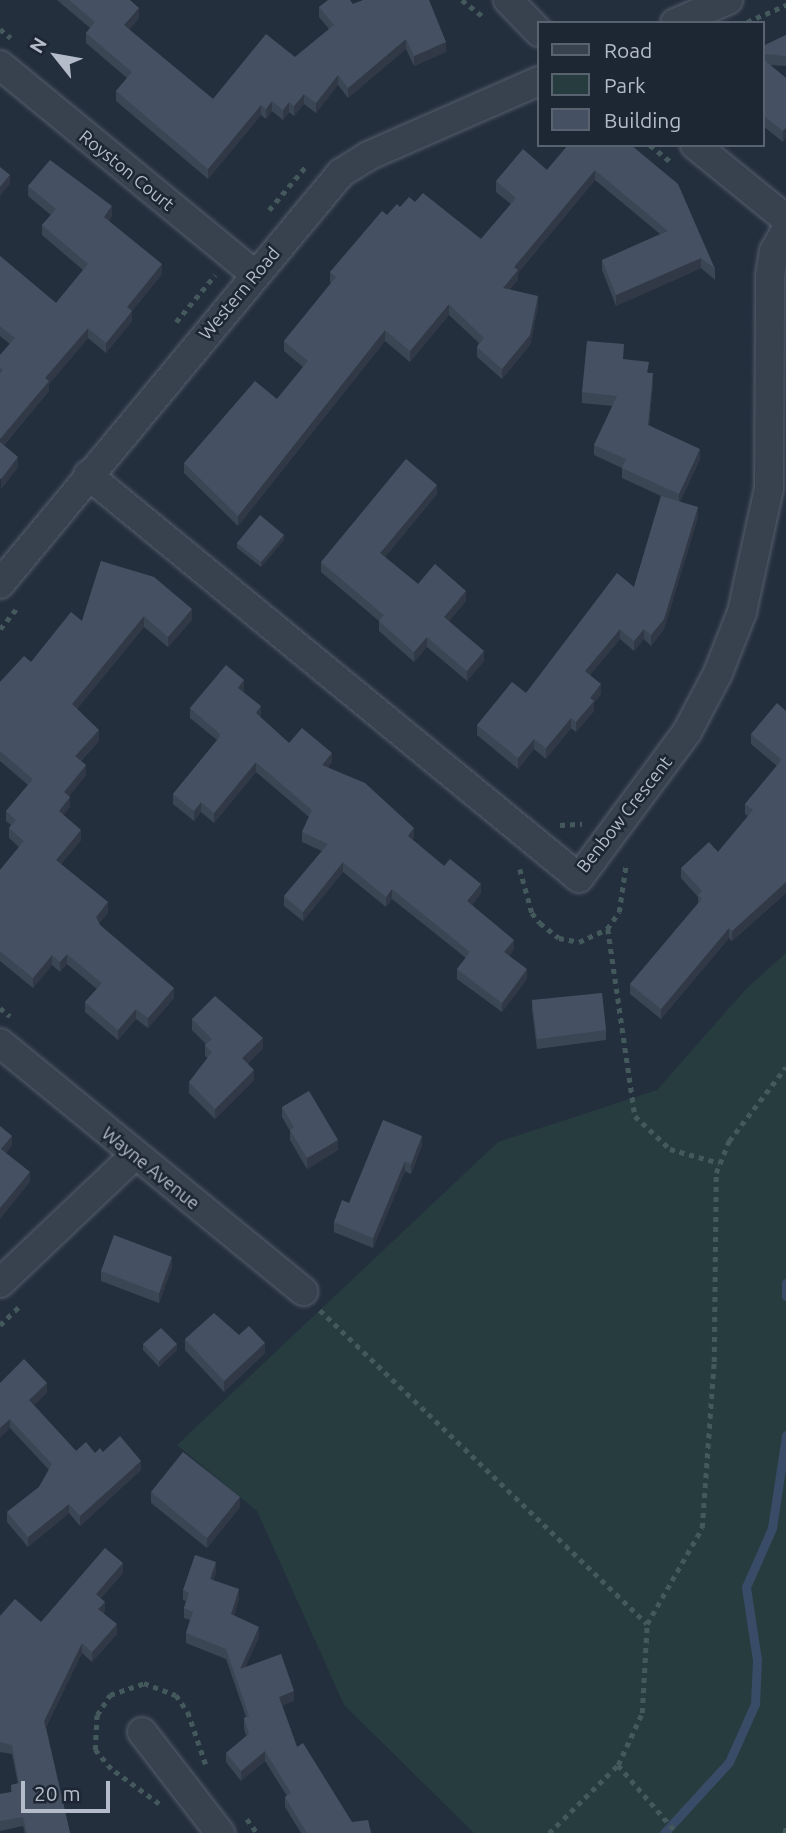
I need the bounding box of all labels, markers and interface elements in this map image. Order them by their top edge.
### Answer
north arrow [21,21,91,91]
legend [538,21,765,147]
text: N [25,33,51,57]
text: Road [604,38,652,62]
text: Park [604,73,646,97]
text: Building [604,108,681,132]
street label: Royston Court [75,125,179,215]
street label: Western Road [194,242,284,344]
street label: Benbow Crescent [572,751,676,877]
street label: Wayne Avenue [98,1122,204,1214]
scale bar [24,1766,114,1810]
text: 20 m [34,1781,81,1805]

